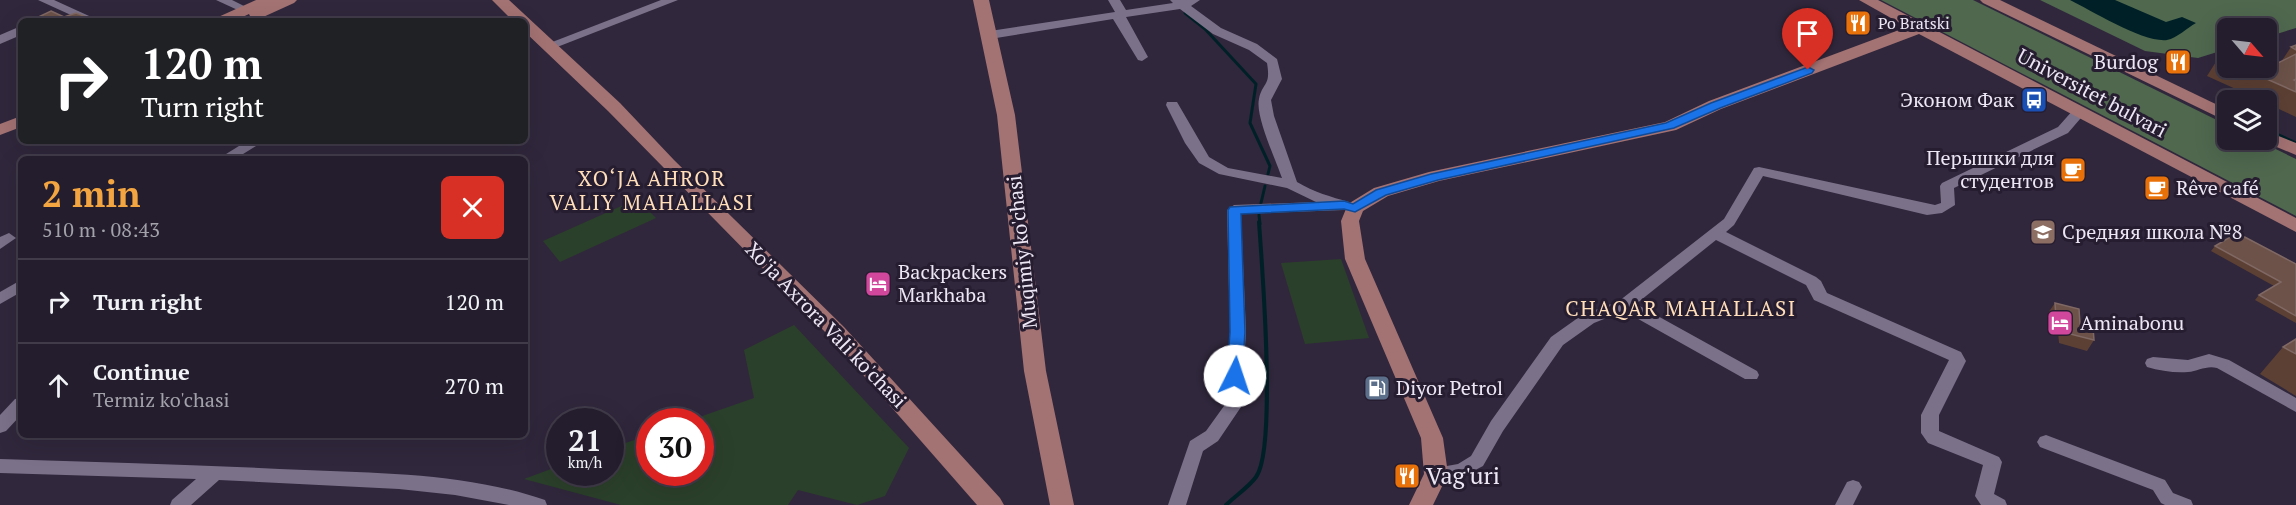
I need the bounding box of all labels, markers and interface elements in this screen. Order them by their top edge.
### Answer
pin [1782,8,1833,70]
restaurant icon: Po Bratski [1843,8,1873,38]
place label: Po Bratski [1878,12,1950,34]
icon: arrive [1791,17,1824,50]
north arrow [2217,18,2277,78]
map controls [2217,18,2277,150]
text: 120 m [141,35,262,91]
icon: right [42,42,120,120]
street label: Universitet bulvari [2013,42,2172,143]
restaurant icon: Burdog [2163,47,2193,77]
place label: Burdog [2094,48,2158,75]
bus stop icon: Эконом Фак [2019,85,2049,115]
place label: Эконом Фак [1900,86,2014,113]
text: Turn right [141,89,264,125]
button: layers [2217,90,2277,150]
place label: Перышки для студентов [1926,144,2054,194]
cafe icon: Перышки для студентов [2058,155,2088,185]
district label: XO‘JA AHROR VALIY MAHALLASI [550,164,754,216]
text: 2 min [42,170,140,217]
cafe icon: Rêve café [2142,173,2172,203]
street label: Muqimiy ko'chasi [1000,174,1043,330]
place label: Rêve café [2176,174,2259,201]
button: close [441,176,504,239]
text: 510 m · 08:43 [42,216,160,243]
school or university icon: Средняя школа №8 [2028,217,2058,247]
place label: Средняя школа №8 [2062,218,2242,245]
street label: Xo'ja Axrora Vali ko'chasi [740,236,913,414]
place label: Backpackers Markhaba [898,258,1007,308]
hotel icon: Backpackers Markhaba [863,269,893,299]
icon: right [42,285,75,318]
text: Turn right [93,287,202,316]
text: 120 m [444,287,504,316]
district label: CHAQAR MAHALLASI [1565,294,1797,322]
hotel icon: Aminabonu [2045,308,2075,338]
place label: Aminabonu [2080,309,2184,336]
position arrow [1203,344,1267,408]
text: Continue [93,357,190,386]
icon: ahead [42,369,75,402]
text: 270 m [444,371,504,400]
fuel station icon: Diyor Petrol [1362,373,1392,403]
place label: Diyor Petrol [1396,374,1503,401]
text: Termiz ko'chasi [93,386,230,413]
speed limit sign: 30 [636,408,714,486]
text: 21 [568,420,602,460]
text: km/h [568,452,602,472]
place label: Vag'uri [1426,459,1500,491]
restaurant icon: Vag'uri [1392,461,1422,491]

